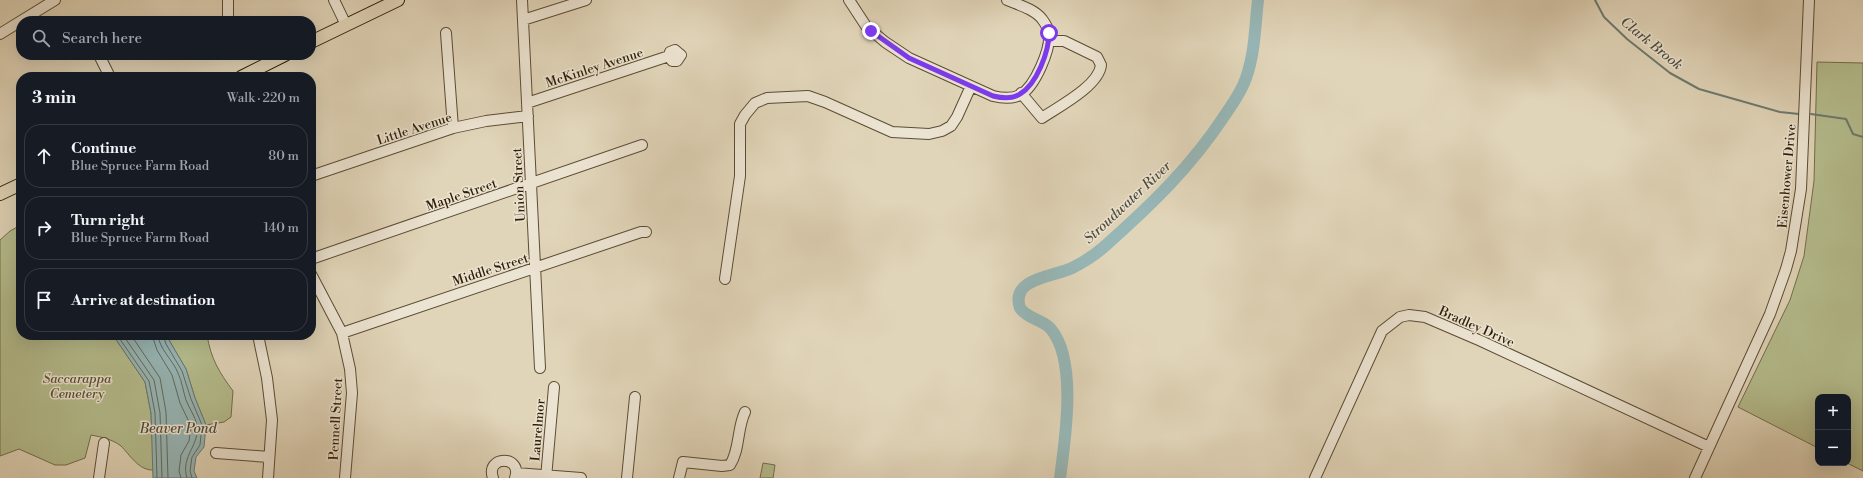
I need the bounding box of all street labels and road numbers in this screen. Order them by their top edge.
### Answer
street label: McKinley Avenue [543,44,646,91]
street label: Little Avenue [375,109,454,149]
street label: Eisenhower Drive [1774,123,1800,229]
street label: Union Street [509,147,529,222]
street label: Maple Street [424,175,499,215]
street label: Middle Street [450,250,531,290]
street label: Bradley Drive [1435,303,1517,351]
street label: Pennell Street [326,377,346,461]
street label: Laurelmor [527,398,549,462]

